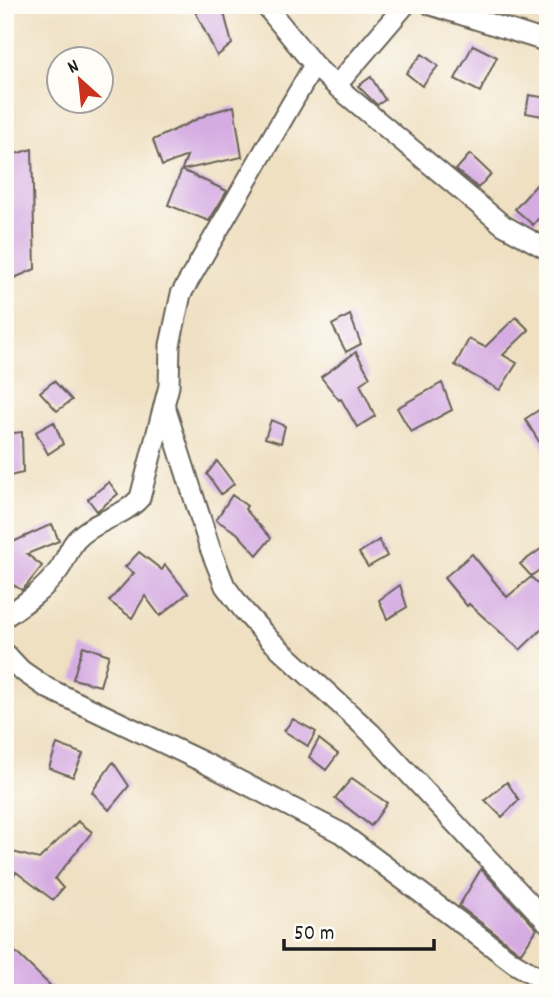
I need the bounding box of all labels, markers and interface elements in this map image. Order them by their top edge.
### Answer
north arrow [46,46,116,116]
text: N [64,54,84,82]
scale bar [284,907,434,951]
text: 50 m [294,920,334,950]

